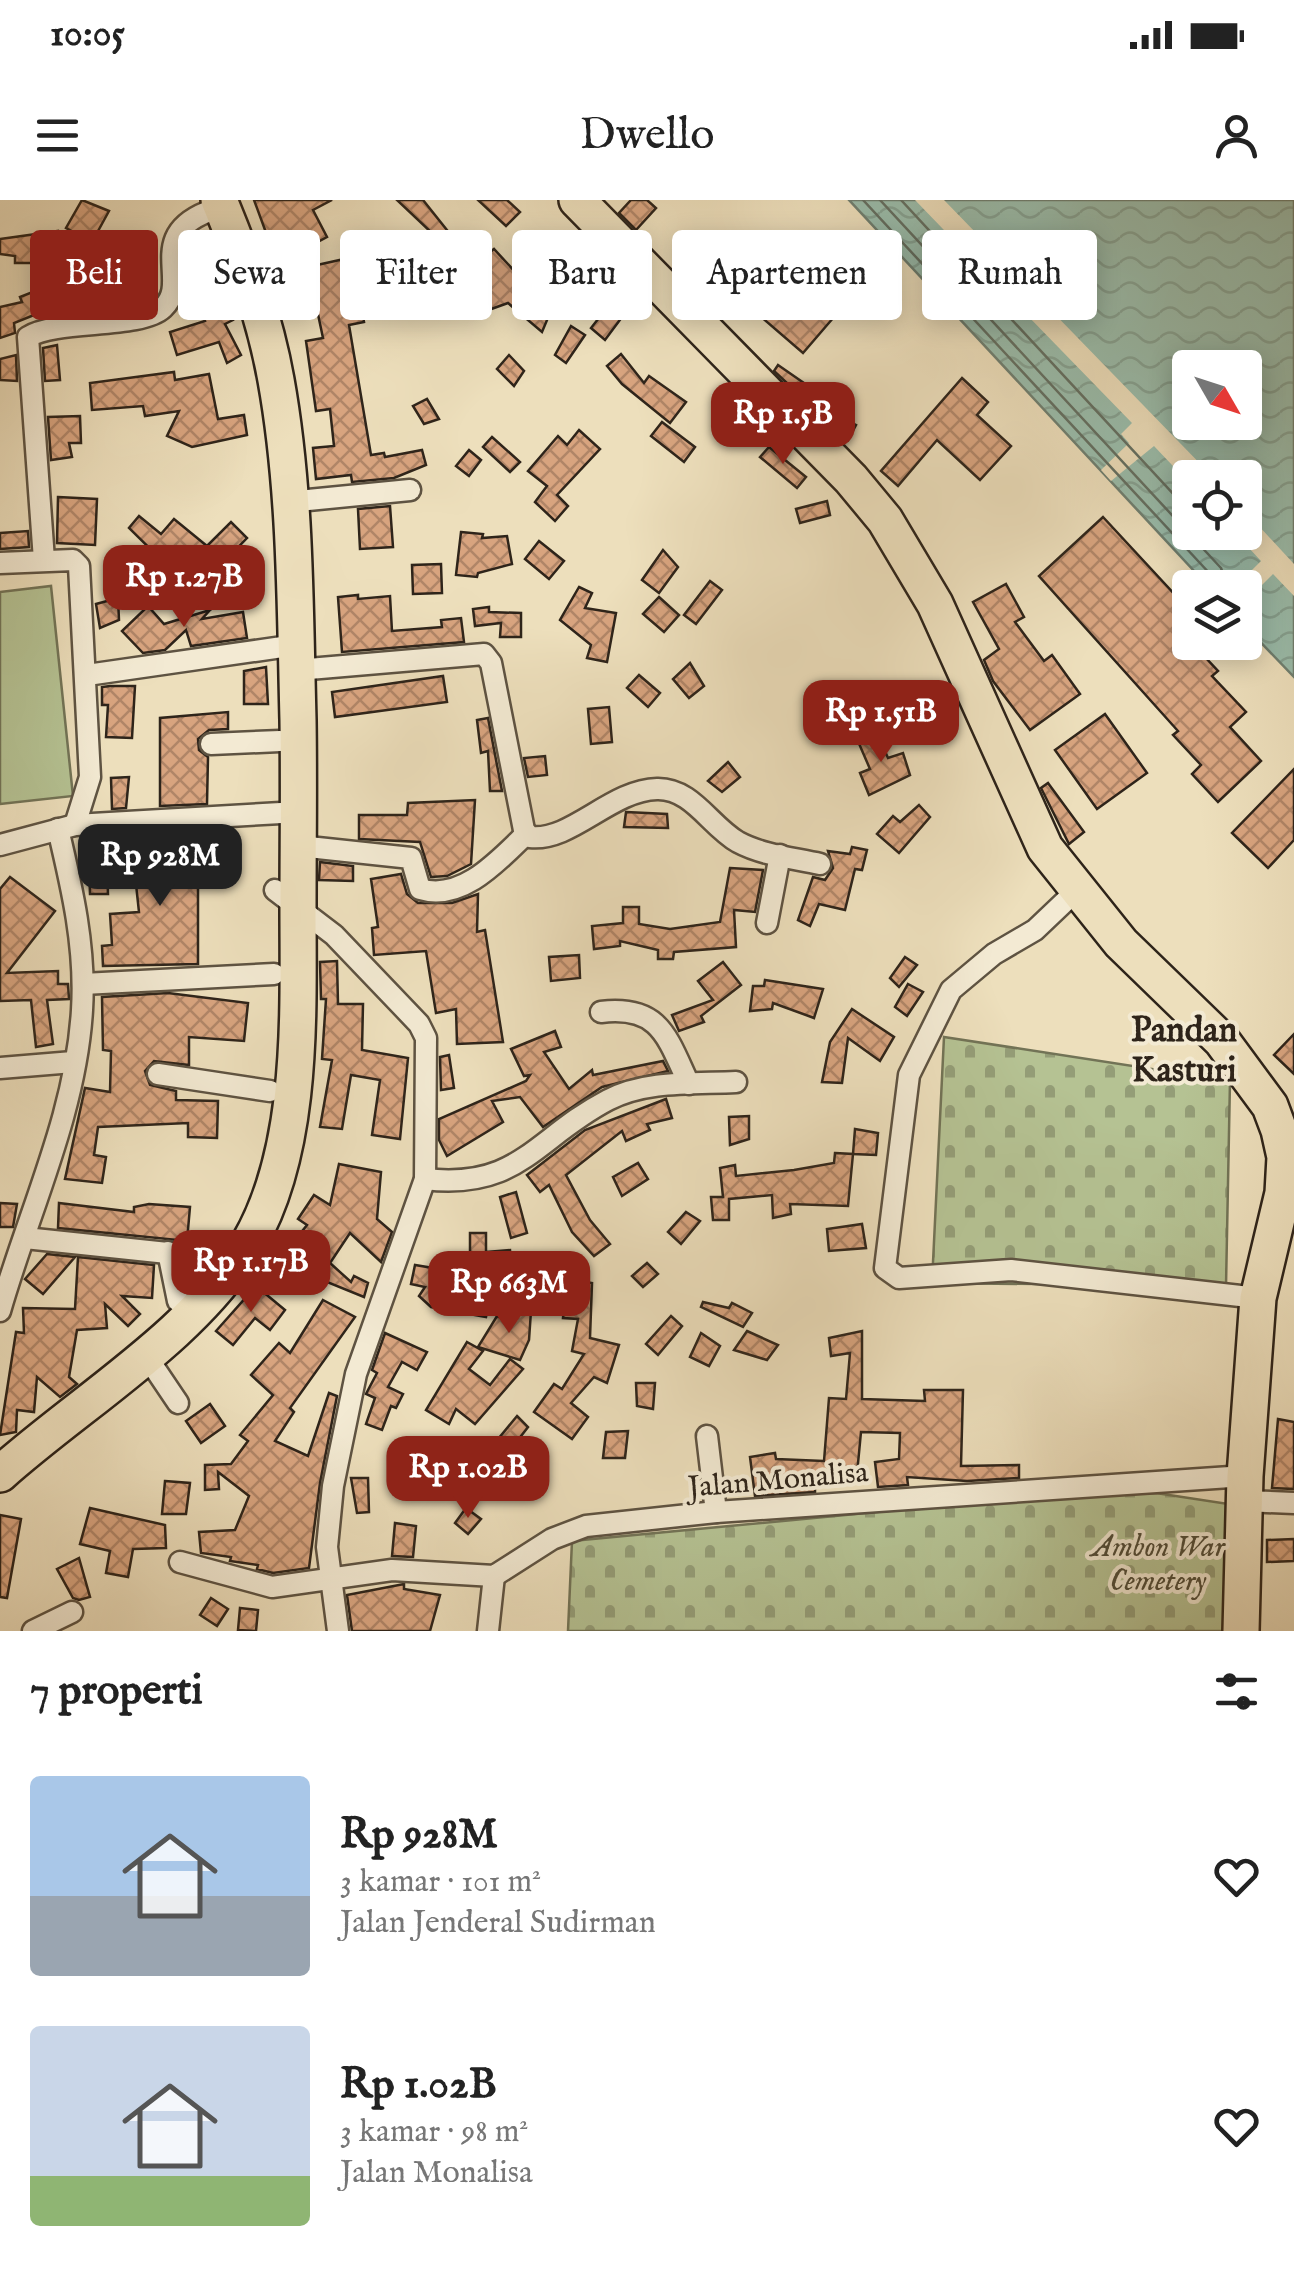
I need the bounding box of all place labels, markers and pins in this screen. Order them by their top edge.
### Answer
pin: Rp 1.5B [691,382,875,467]
pin: Rp 1.27B [81,545,287,630]
pin: Rp 1.51B [778,680,984,765]
pin: Rp 928M [68,824,252,909]
pin: Rp 1.17B [148,1230,354,1315]
pin: Rp 663M [417,1251,601,1336]
pin: Rp 1.02B [365,1436,571,1521]

